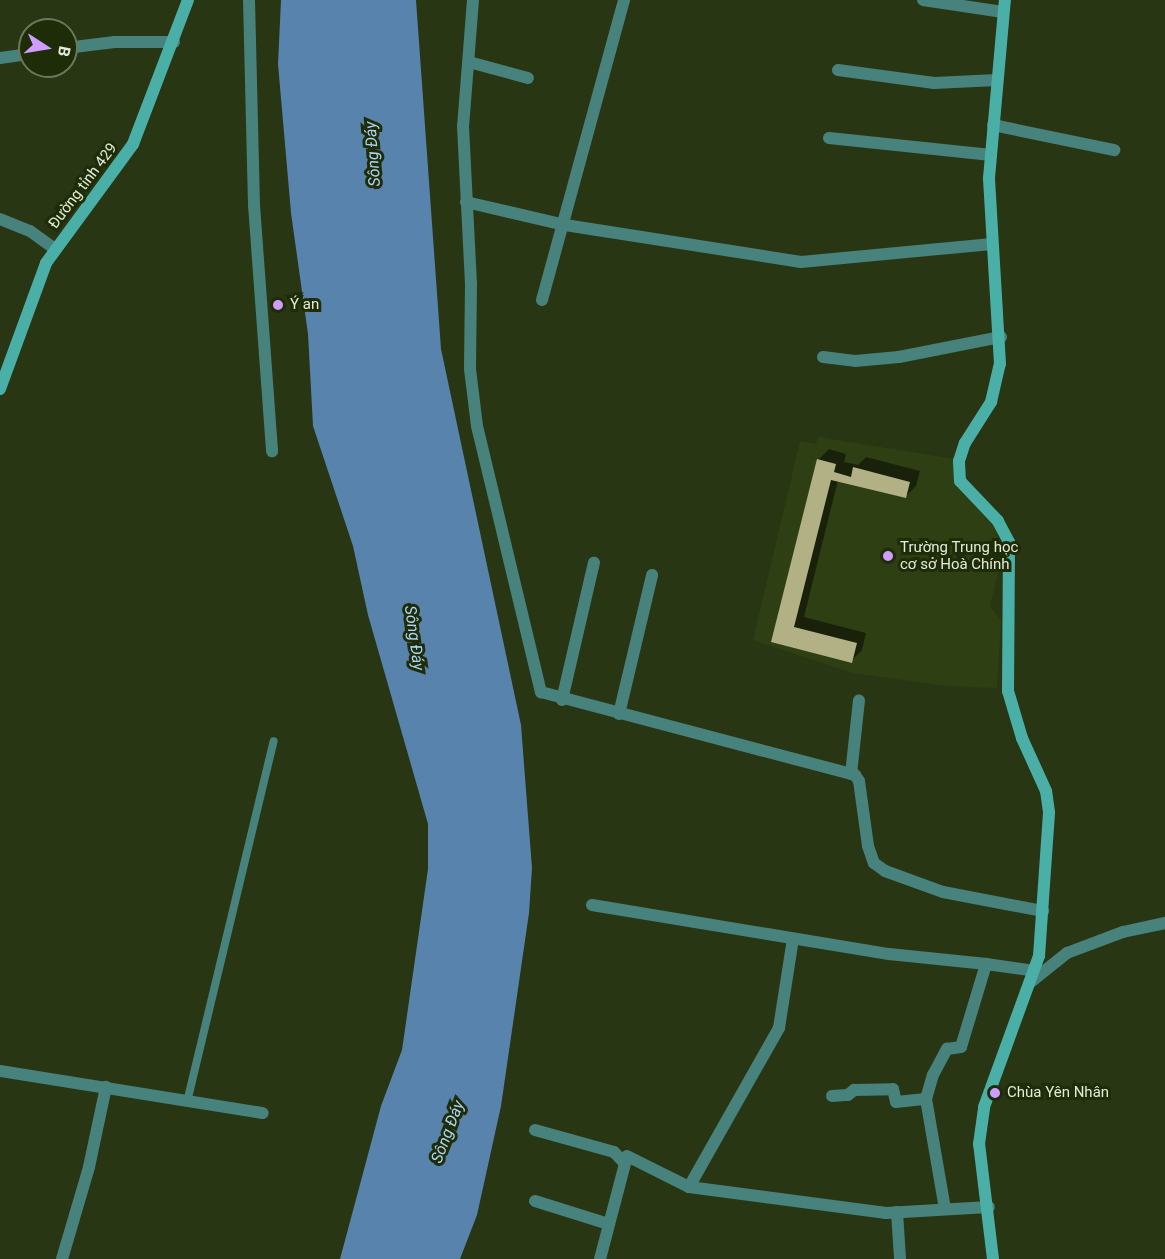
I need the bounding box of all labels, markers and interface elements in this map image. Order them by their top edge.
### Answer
north arrow [18,18,78,78]
text: B [54,44,74,58]
water label: Sông Đáy [361,121,385,187]
street label: Đường tỉnh 429 [45,140,121,232]
place label: Ý an [290,296,319,314]
marker: Ý an [271,298,285,312]
place label: Trường Trung học cơ sở Hoà Chính [900,538,1019,573]
marker: Trường Trung học cơ sở Hoà Chính [881,549,895,563]
water label: Sông Đáy [400,604,428,672]
place label: Chùa Yên Nhân [1007,1084,1109,1102]
marker: Chùa Yên Nhân [988,1086,1002,1100]
water label: Sông Đáy [427,1098,469,1166]

